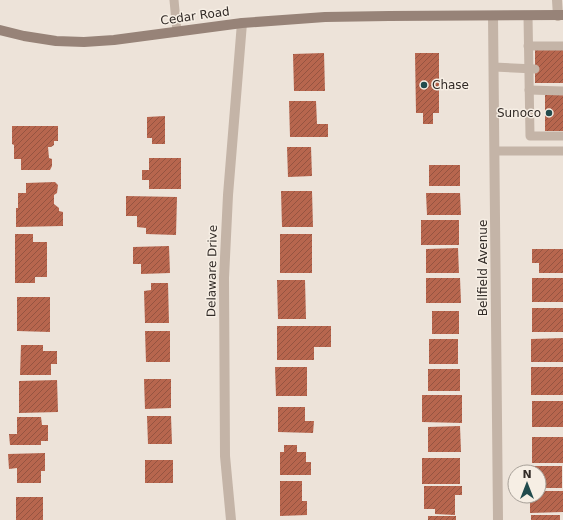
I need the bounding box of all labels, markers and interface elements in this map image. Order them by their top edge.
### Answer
street label: Cedar Road [160,4,230,28]
place label: Chase [432,78,469,92]
marker: Chase [419,80,429,90]
place label: Sunoco [497,106,541,120]
marker: Sunoco [544,108,554,118]
street label: Bellfield Avenue [476,220,490,316]
street label: Delaware Drive [204,225,220,317]
north arrow [507,464,547,504]
text: N [522,468,532,481]

